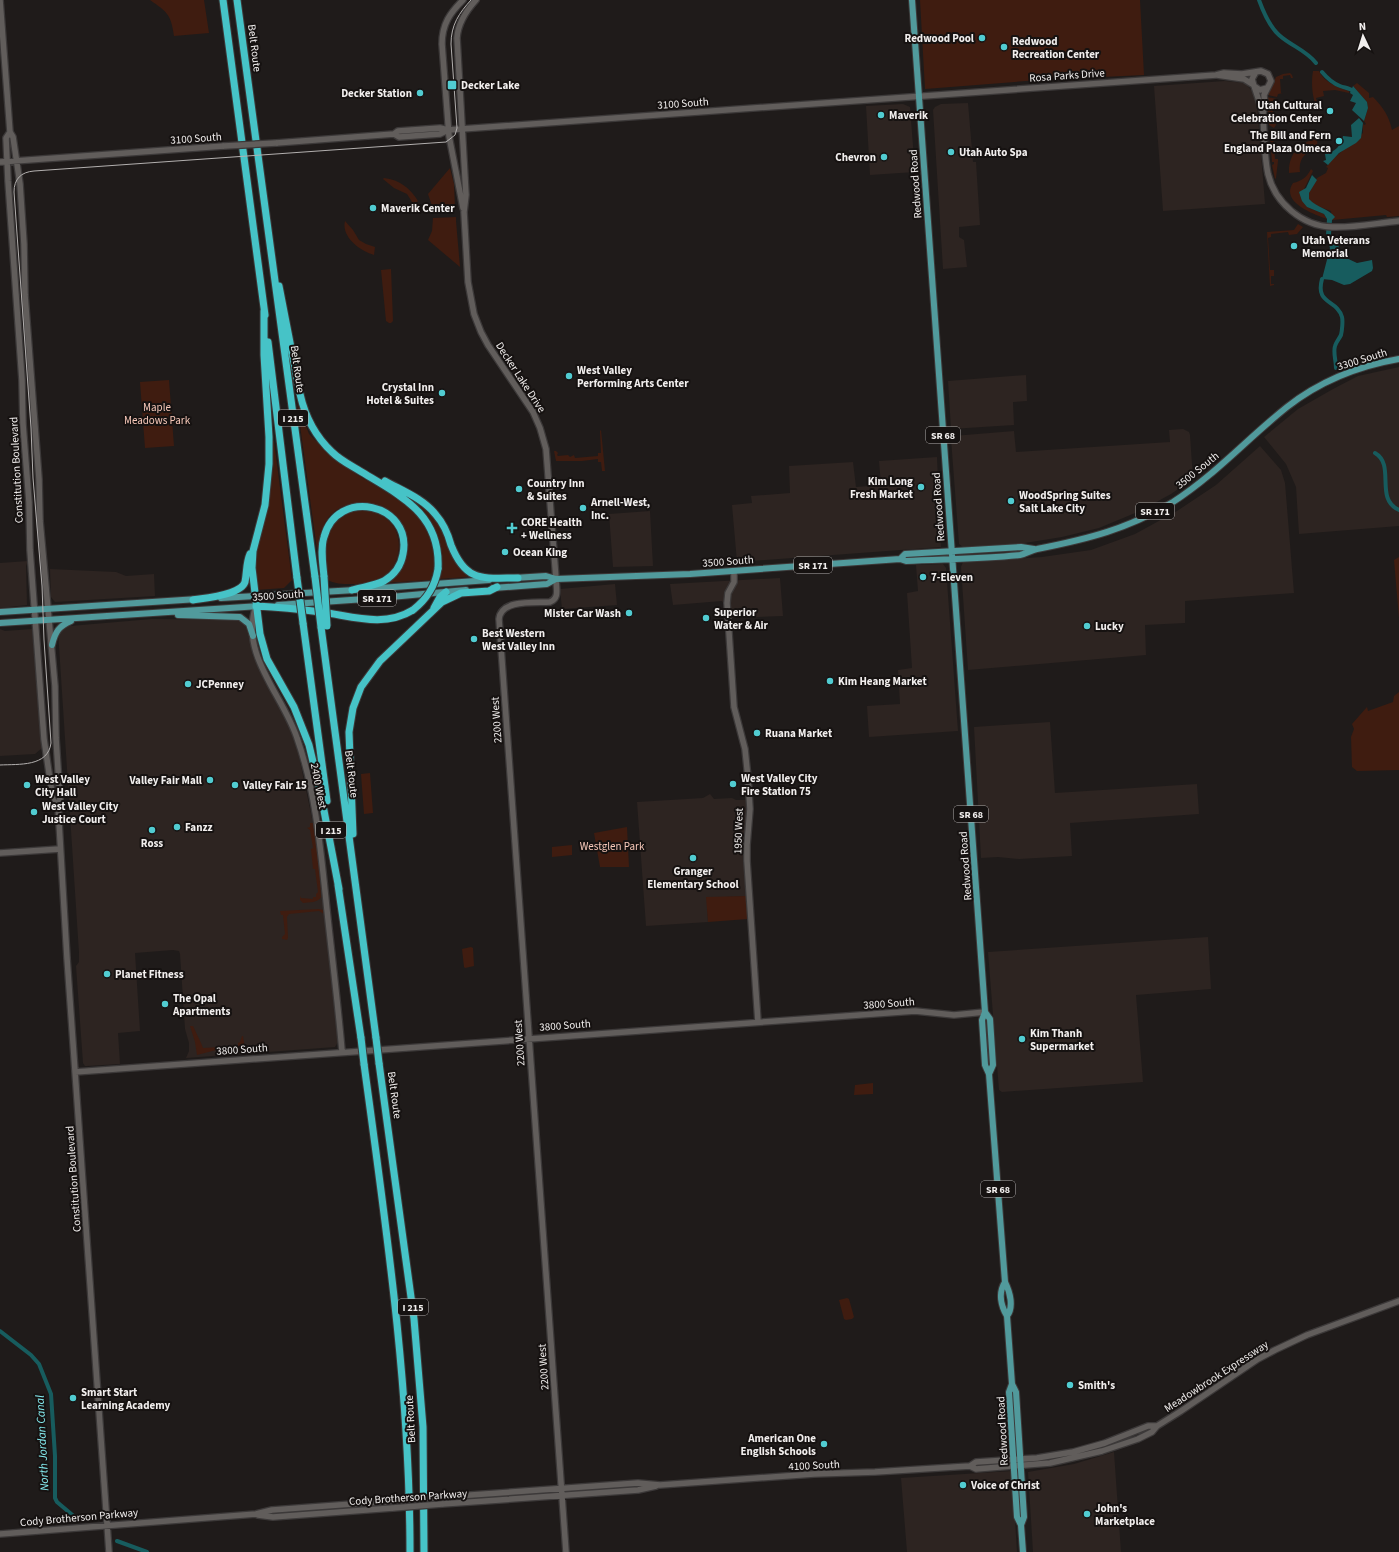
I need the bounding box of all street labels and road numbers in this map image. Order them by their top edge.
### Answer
street label: Belt Route [244,23,265,73]
street label: Rosa Parks Drive [1029,65,1106,86]
street label: 3100 South [657,94,709,113]
street label: 3100 South [170,129,222,148]
street label: Redwood Road [906,149,925,219]
street label: Decker Lake Drive [492,339,549,416]
street label: Belt Route [287,344,308,394]
street label: 3300 South [1335,345,1389,374]
road number: I 215 [278,410,308,426]
street label: Constitution Boulevard [6,416,27,523]
road number: SR 68 [926,427,960,443]
street label: 3500 South [1173,448,1222,492]
street label: Redwood Road [929,472,948,542]
road number: SR 171 [1136,503,1174,519]
street label: 3500 South [702,552,754,571]
road number: SR 171 [794,557,832,573]
street label: 3500 South [252,586,304,605]
road number: SR 171 [358,590,396,606]
street label: 2200 West [487,696,506,744]
street label: Belt Route [341,749,362,799]
street label: 2400 West [307,762,330,811]
road number: SR 68 [954,806,988,822]
street label: 1950 West [730,807,747,854]
road number: I 215 [316,822,346,838]
street label: Redwood Road [956,831,975,901]
street label: 3800 South [863,994,915,1013]
street label: 3800 South [539,1016,591,1035]
street label: 2200 West [510,1019,529,1067]
street label: 3800 South [216,1040,268,1059]
street label: Belt Route [384,1070,405,1120]
street label: Constitution Boulevard [62,1125,85,1233]
road number: SR 68 [981,1181,1015,1197]
road number: I 215 [398,1299,428,1315]
street label: Meadowbrook Expressway [1161,1337,1271,1416]
street label: 2200 West [534,1343,553,1391]
street label: Belt Route [402,1394,419,1443]
street label: Redwood Road [993,1396,1012,1466]
street label: 4100 South [788,1457,840,1474]
street label: Cody Brotherson Parkway [348,1486,468,1509]
street label: Cody Brotherson Parkway [19,1505,139,1530]

